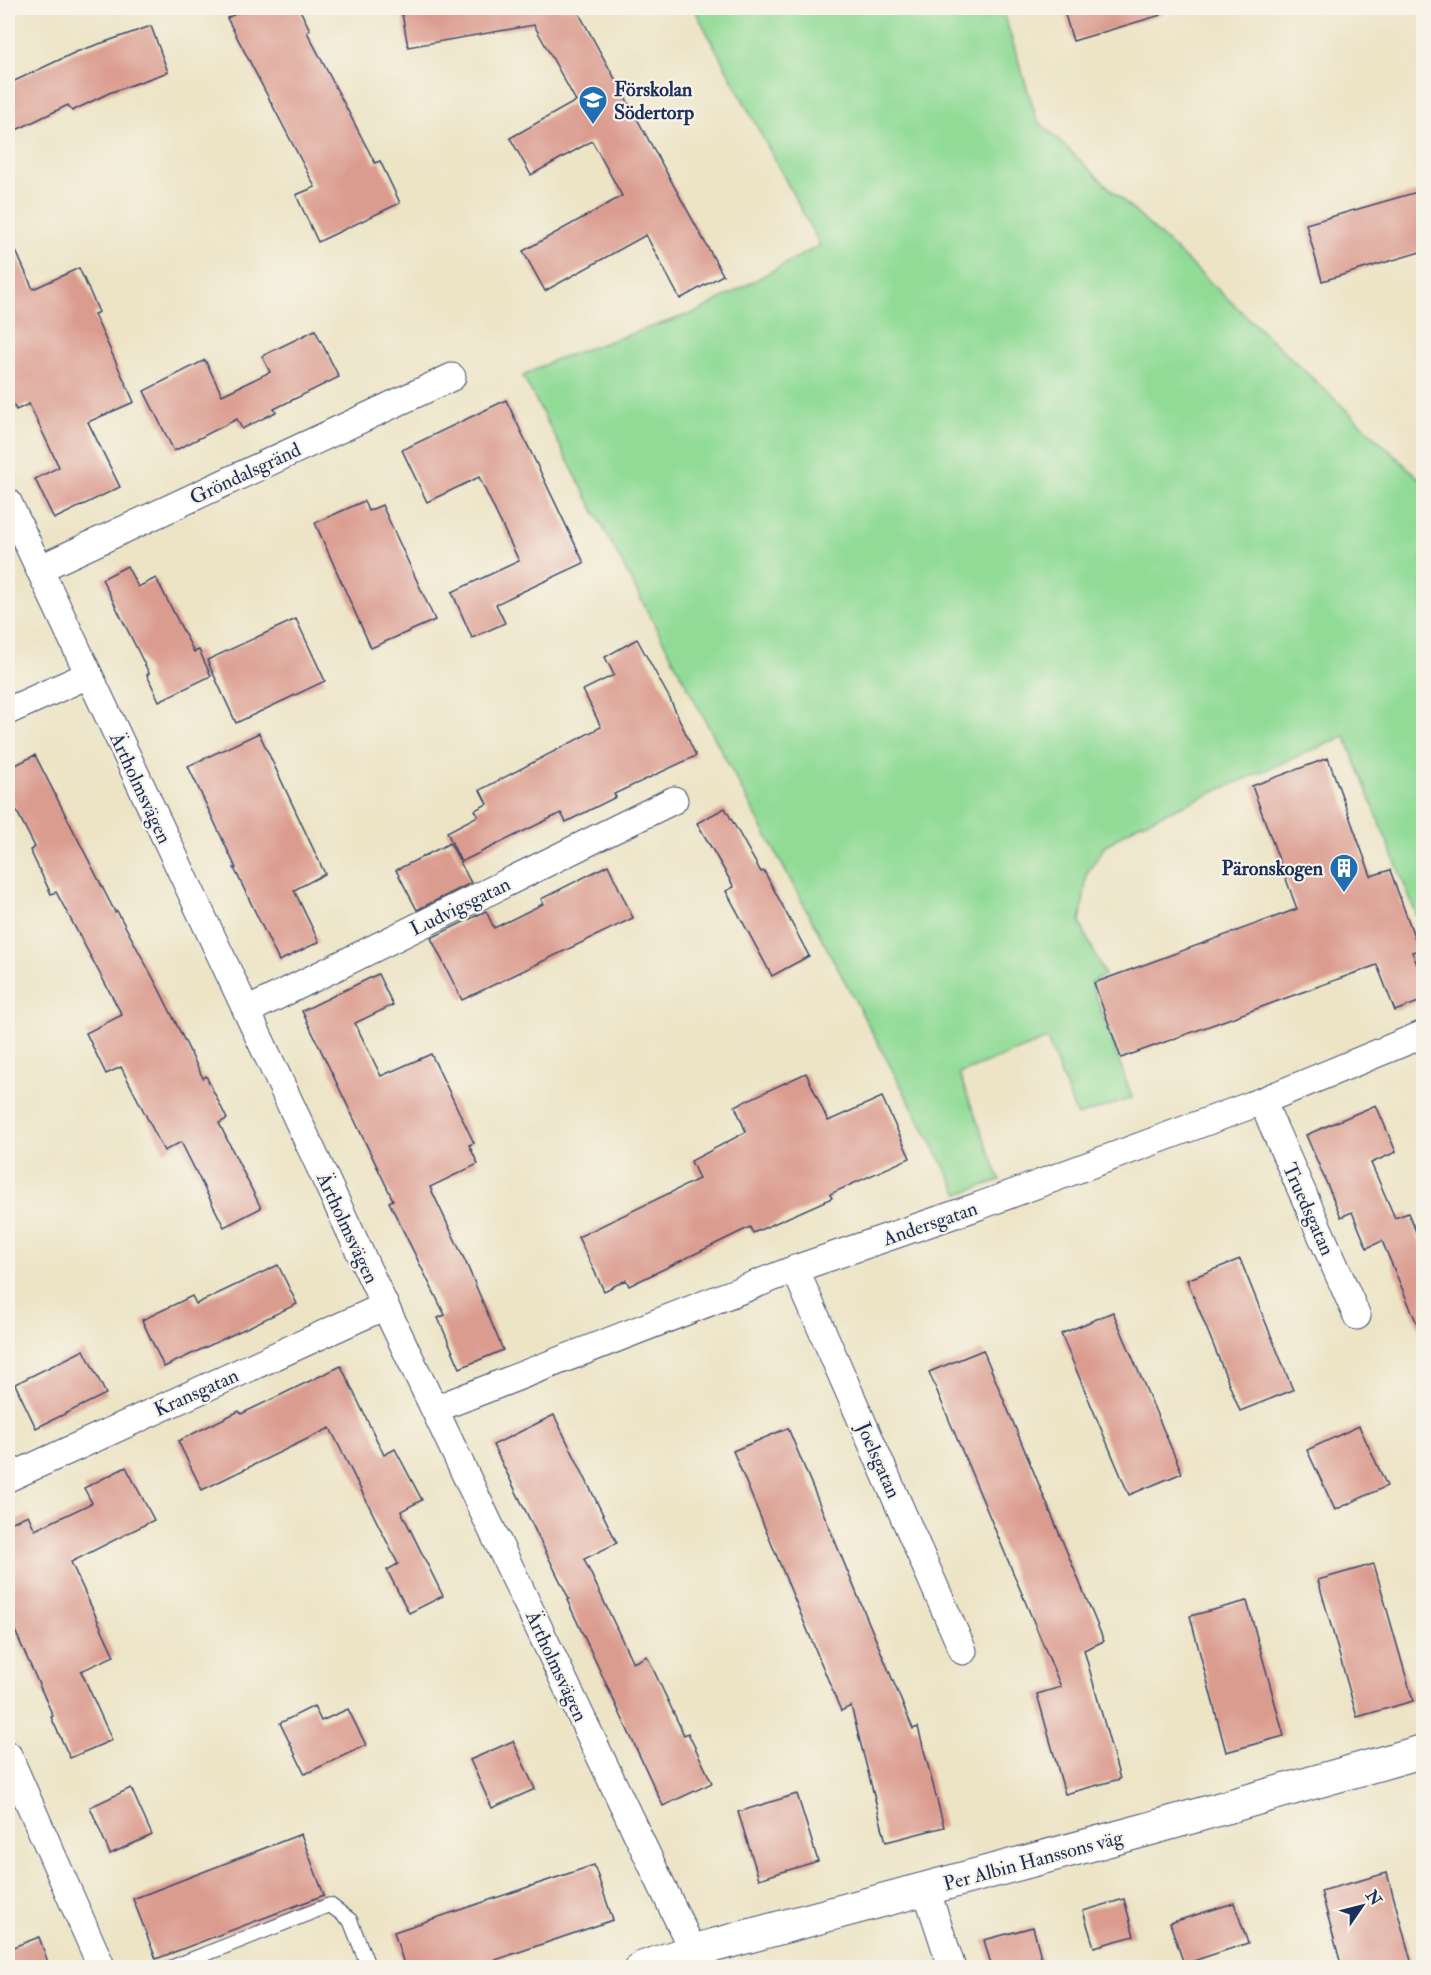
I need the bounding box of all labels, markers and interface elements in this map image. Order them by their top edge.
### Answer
place label: Förskolan Södertorp [614,77,694,126]
school or university icon: Förskolan Södertorp [577,84,609,126]
street label: Gröndalsgränd [186,437,305,510]
street label: Ärtholmsvägen [104,728,177,848]
building icon: Päronskogen [1328,852,1360,894]
place label: Päronskogen [1222,856,1324,882]
street label: Ludvigsgatan [406,871,514,941]
street label: Truedsgatan [1277,1159,1340,1259]
street label: Ärtholmsvägen [311,1168,384,1288]
street label: Andersgatan [879,1196,981,1252]
street label: Kransgatan [150,1363,242,1422]
street label: Joelsgatan [850,1417,906,1502]
street label: Ärtholmsvägen [520,1606,593,1726]
street label: Per Albin Hanssons väg [941,1824,1127,1896]
north arrow [1332,1876,1392,1936]
text: N [1361,1886,1386,1910]

